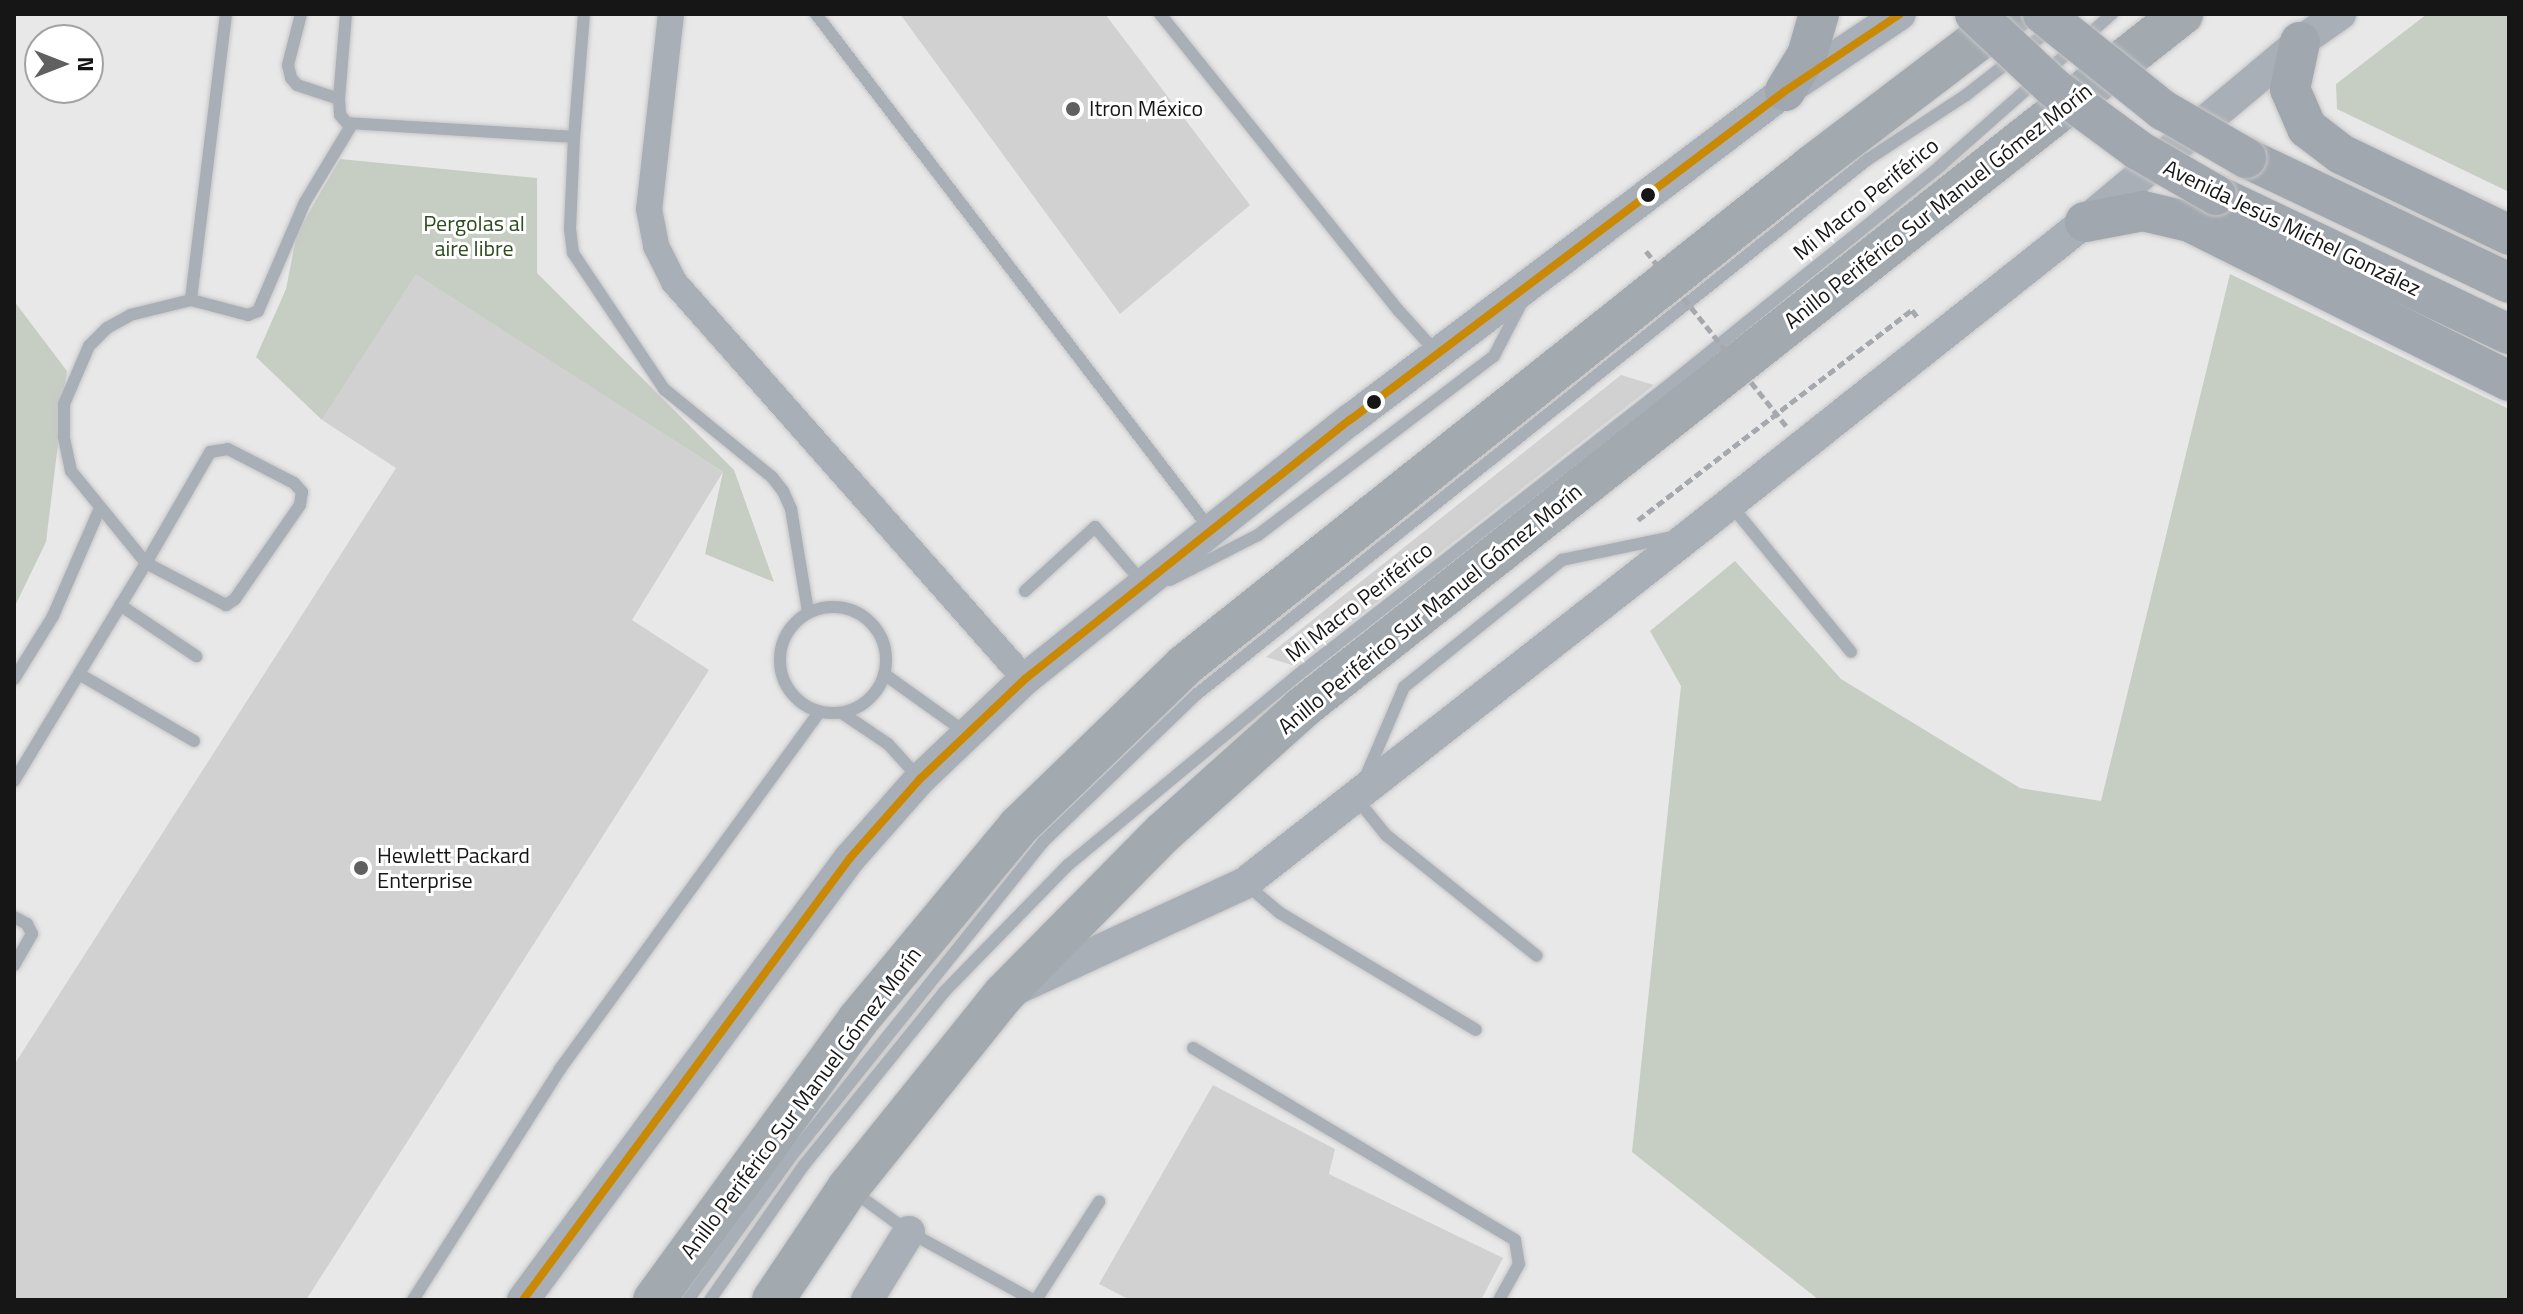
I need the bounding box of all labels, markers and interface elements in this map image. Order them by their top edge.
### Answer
north arrow [24,24,104,104]
text: N [69,56,103,72]
street label: Anillo Periférico Sur Manuel Gómez Morín [1779,78,2097,334]
place label: Itron México [1089,96,1203,122]
marker: Itron México [1064,100,1082,118]
street label: Mi Macro Periférico [1788,132,1944,266]
street label: Avenida Jesús Michel González [2159,154,2425,302]
unlabelled marker [1640,187,1656,203]
park label: Pergolas al aire libre [423,210,525,262]
unlabelled marker [1366,394,1382,410]
street label: Anillo Periférico Sur Manuel Gómez Morín [1273,478,1587,740]
street label: Mi Macro Periférico [1280,536,1438,668]
place label: Hewlett Packard Enterprise [377,842,530,894]
marker: Hewlett Packard Enterprise [352,859,370,877]
street label: Anillo Periférico Sur Manuel Gómez Morín [675,942,927,1264]

